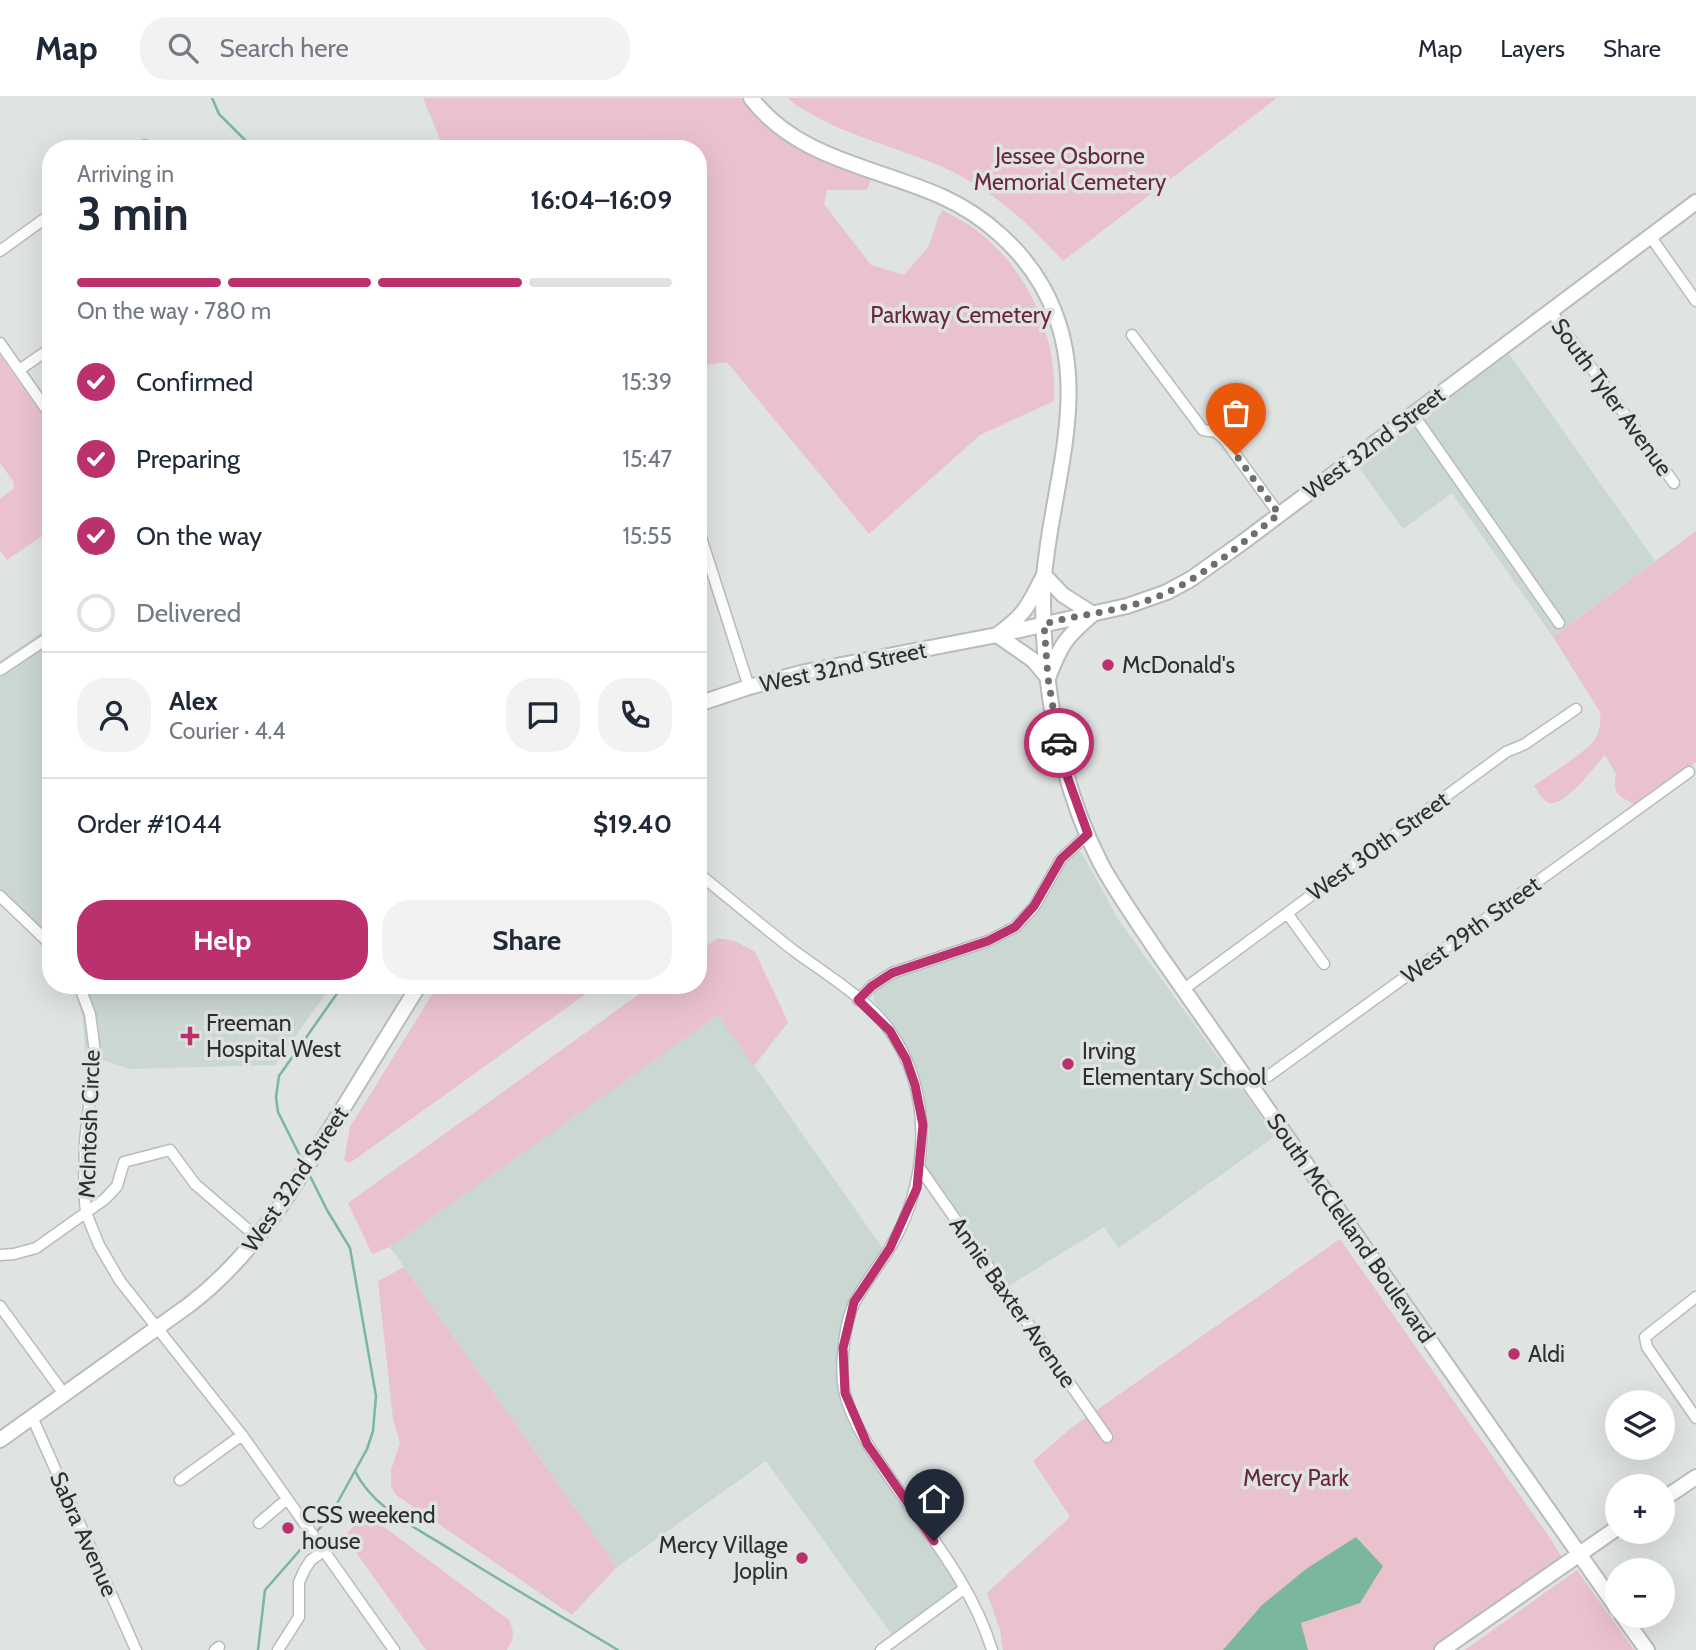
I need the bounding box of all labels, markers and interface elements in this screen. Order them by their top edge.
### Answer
search box [140,17,630,80]
text: Map [35,28,98,68]
icon: search [164,29,202,67]
text: Search here [220,32,349,64]
text: Map [1418,34,1462,63]
text: Layers [1500,34,1565,63]
text: Share [1603,34,1661,63]
park label: Jessee Osborne Memorial Cemetery [974,142,1167,196]
text: Arriving in [77,160,174,188]
text: 16:04–16:09 [531,184,672,216]
text: 3 min [77,186,189,242]
text: On the way · 780 m [77,297,271,325]
park label: Parkway Cemetery [870,301,1052,329]
street label: South Tyler Avenue [1545,313,1679,481]
icon: check [77,363,115,401]
text: Confirmed [136,366,253,398]
text: 15:39 [622,368,672,396]
street label: West 32nd Street [1298,381,1450,505]
pin [1206,383,1266,455]
icon: bag [1217,394,1255,432]
icon: check [77,440,115,478]
text: Preparing [136,443,240,475]
text: 15:47 [622,445,672,473]
icon: check [77,517,115,555]
text: On the way [136,520,262,552]
text: 15:55 [622,522,672,550]
text: Delivered [136,597,241,629]
street label: West 32nd Street [757,636,929,698]
place label: McDonald's [1122,651,1235,679]
marker: McDonald's [1100,657,1116,673]
button: person [77,678,151,752]
button: chat [506,678,580,752]
button: phone [598,678,672,752]
text: Alex [169,685,218,717]
courier [1024,708,1094,778]
text: Courier · 4.4 [169,717,286,745]
icon: car [1040,724,1078,762]
street label: West 30th Street [1302,785,1454,907]
text: Order #1044 [77,808,222,840]
text: $19.40 [593,808,672,840]
street label: West 29th Street [1396,870,1546,990]
button: Help [77,900,368,980]
button: Share [382,900,672,980]
place label: Freeman Hospital West [206,1009,341,1063]
marker: Freeman Hospital West [180,1026,200,1046]
place label: Irving Elementary School [1082,1037,1267,1091]
street label: McIntosh Circle [72,1049,106,1199]
marker: Irving Elementary School [1060,1056,1076,1072]
street label: West 32nd Street [236,1101,354,1257]
street label: South McClelland Boulevard [1261,1108,1441,1348]
street label: Annie Baxter Avenue [944,1211,1083,1393]
place label: Aldi [1528,1340,1565,1368]
marker: Aldi [1506,1346,1522,1362]
map controls [1605,1390,1675,1628]
button: layers [1605,1390,1675,1460]
park label: Mercy Park [1243,1464,1350,1492]
street label: Sabra Avenue [44,1467,124,1601]
pin [904,1469,964,1541]
button: + [1605,1474,1675,1544]
icon: home [915,1480,953,1518]
place label: CSS weekend house [302,1501,436,1555]
marker: CSS weekend house [280,1520,296,1536]
place label: Mercy Village Joplin [659,1531,788,1585]
marker: Mercy Village Joplin [794,1550,810,1566]
button: − [1605,1558,1675,1628]

